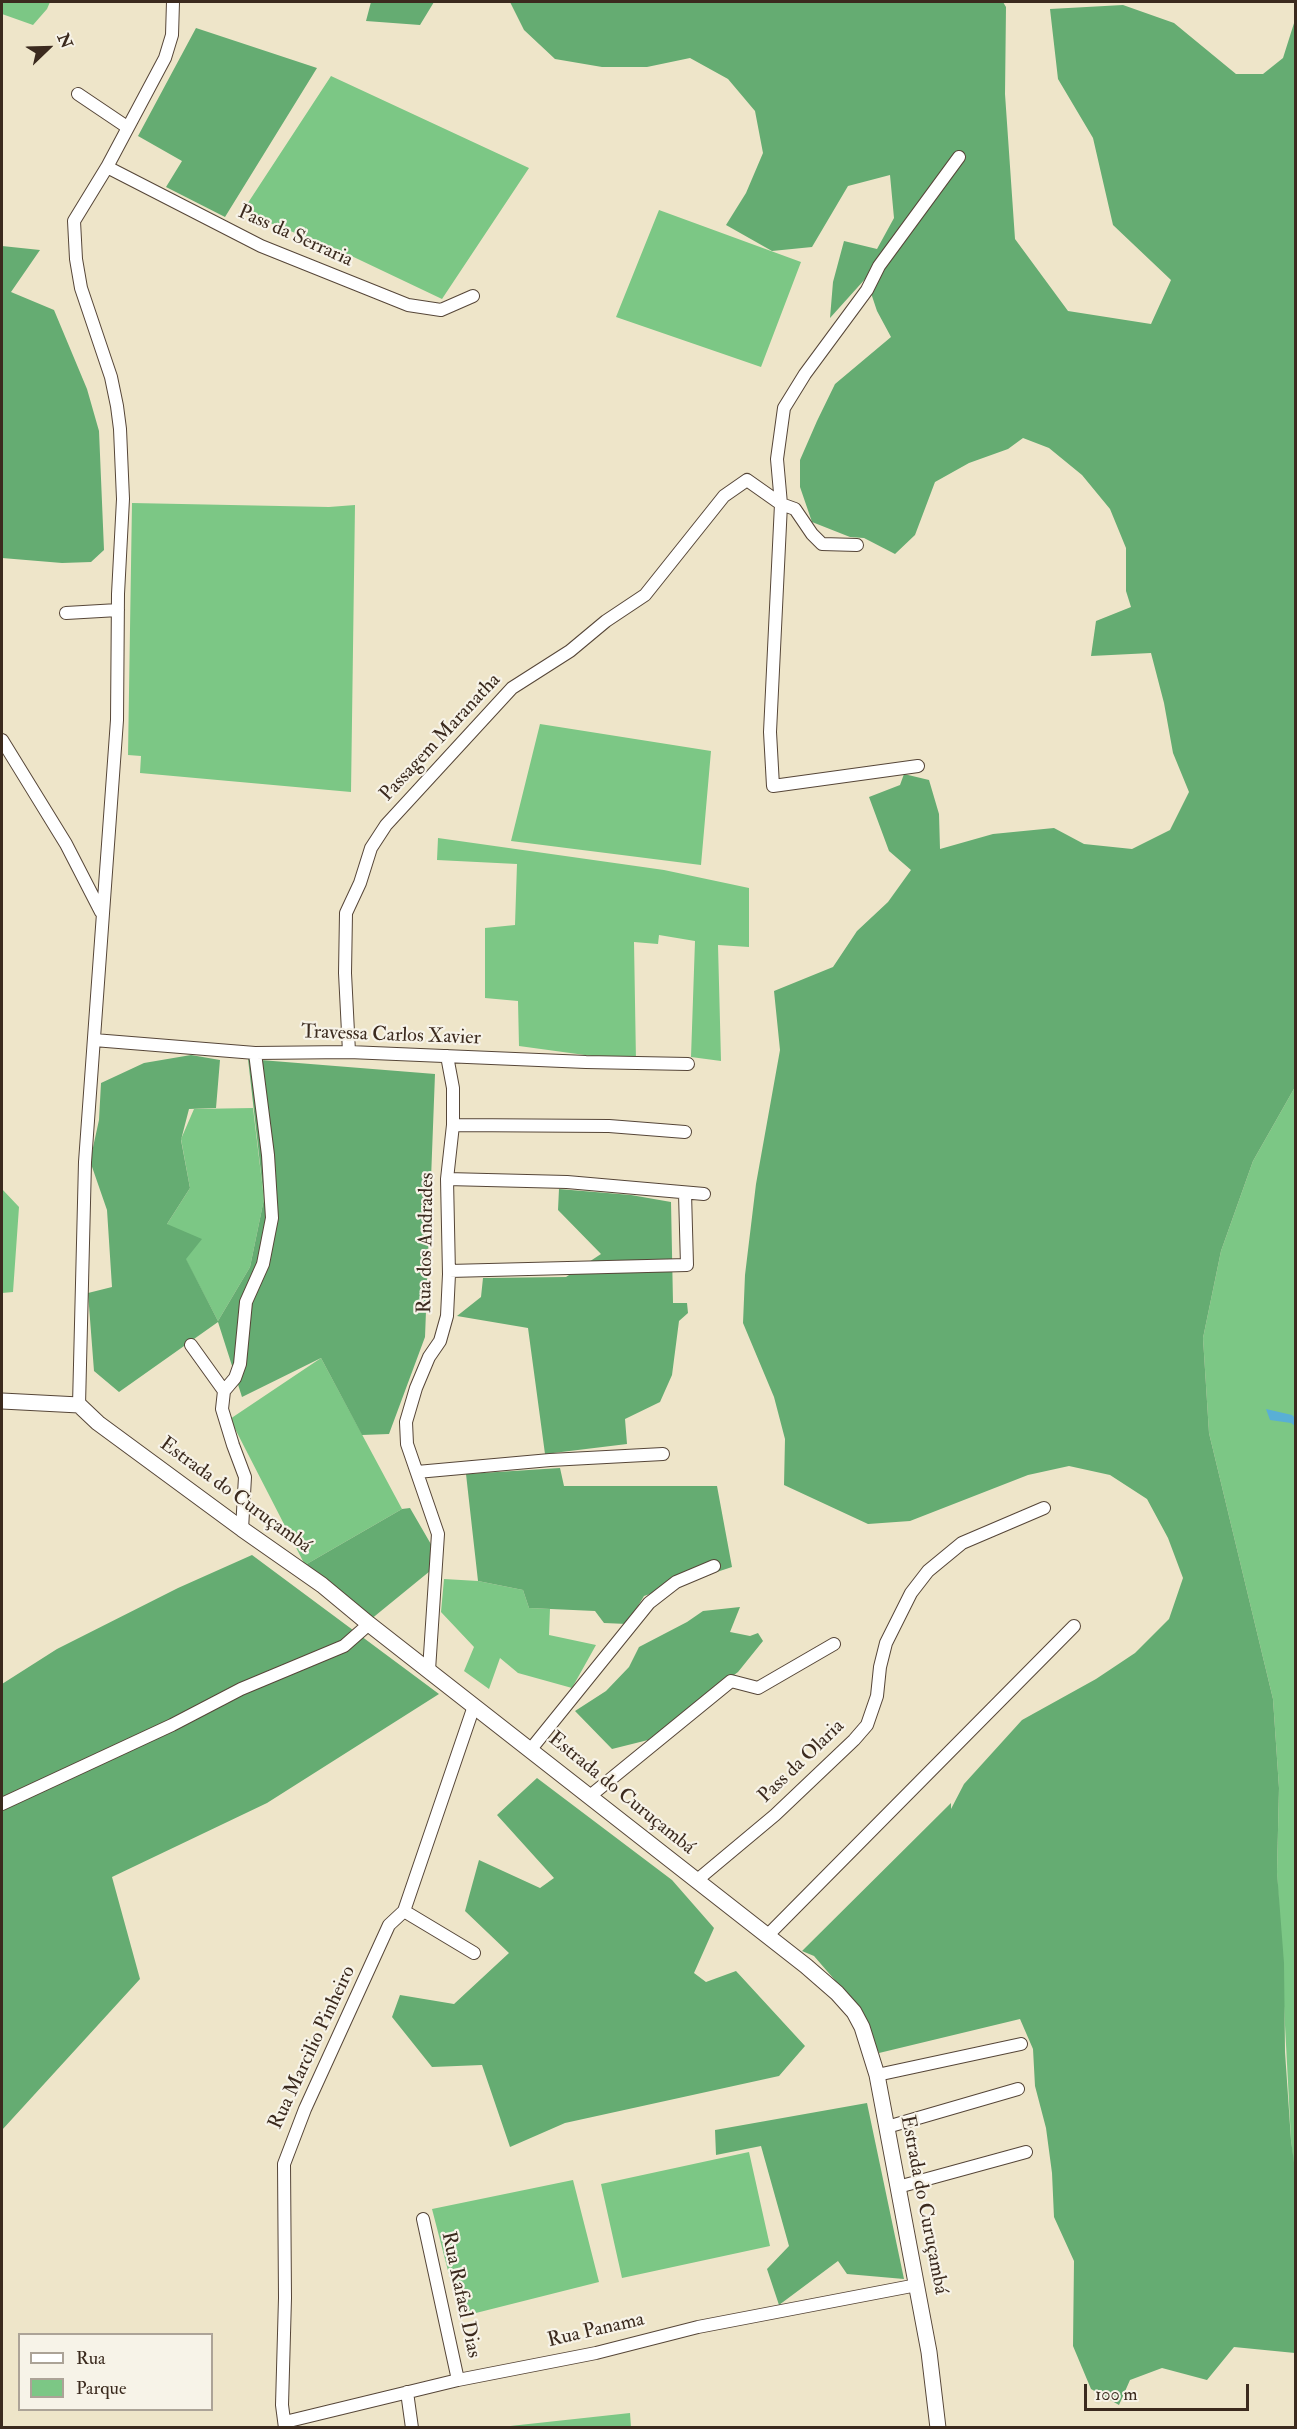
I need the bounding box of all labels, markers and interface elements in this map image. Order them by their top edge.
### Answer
north arrow [18,18,78,78]
text: N [53,30,77,51]
street label: Pass da Serraria [234,201,356,273]
street label: Passagem Maranatha [376,669,506,807]
street label: Travessa Carlos Xavier [301,1021,481,1051]
street label: Rua dos Andrades [414,1172,440,1314]
street label: Estrada do Curuçambá [154,1433,316,1559]
street label: Pass da Olaria [754,1715,850,1809]
street label: Estrada do Curuçambá [543,1727,699,1861]
street label: Rua Marcilio Pinheiro [265,1962,361,2134]
street label: Estrada do Curuçambá [894,2114,952,2296]
street label: Rua Rafael Dias [435,2230,485,2360]
street label: Rua Panama [545,2308,647,2354]
legend [18,2333,213,2411]
text: Rua [76,2347,105,2370]
scale bar [1087,2372,1252,2410]
text: Parque [76,2377,126,2400]
text: 100 m [1095,2383,1138,2406]

